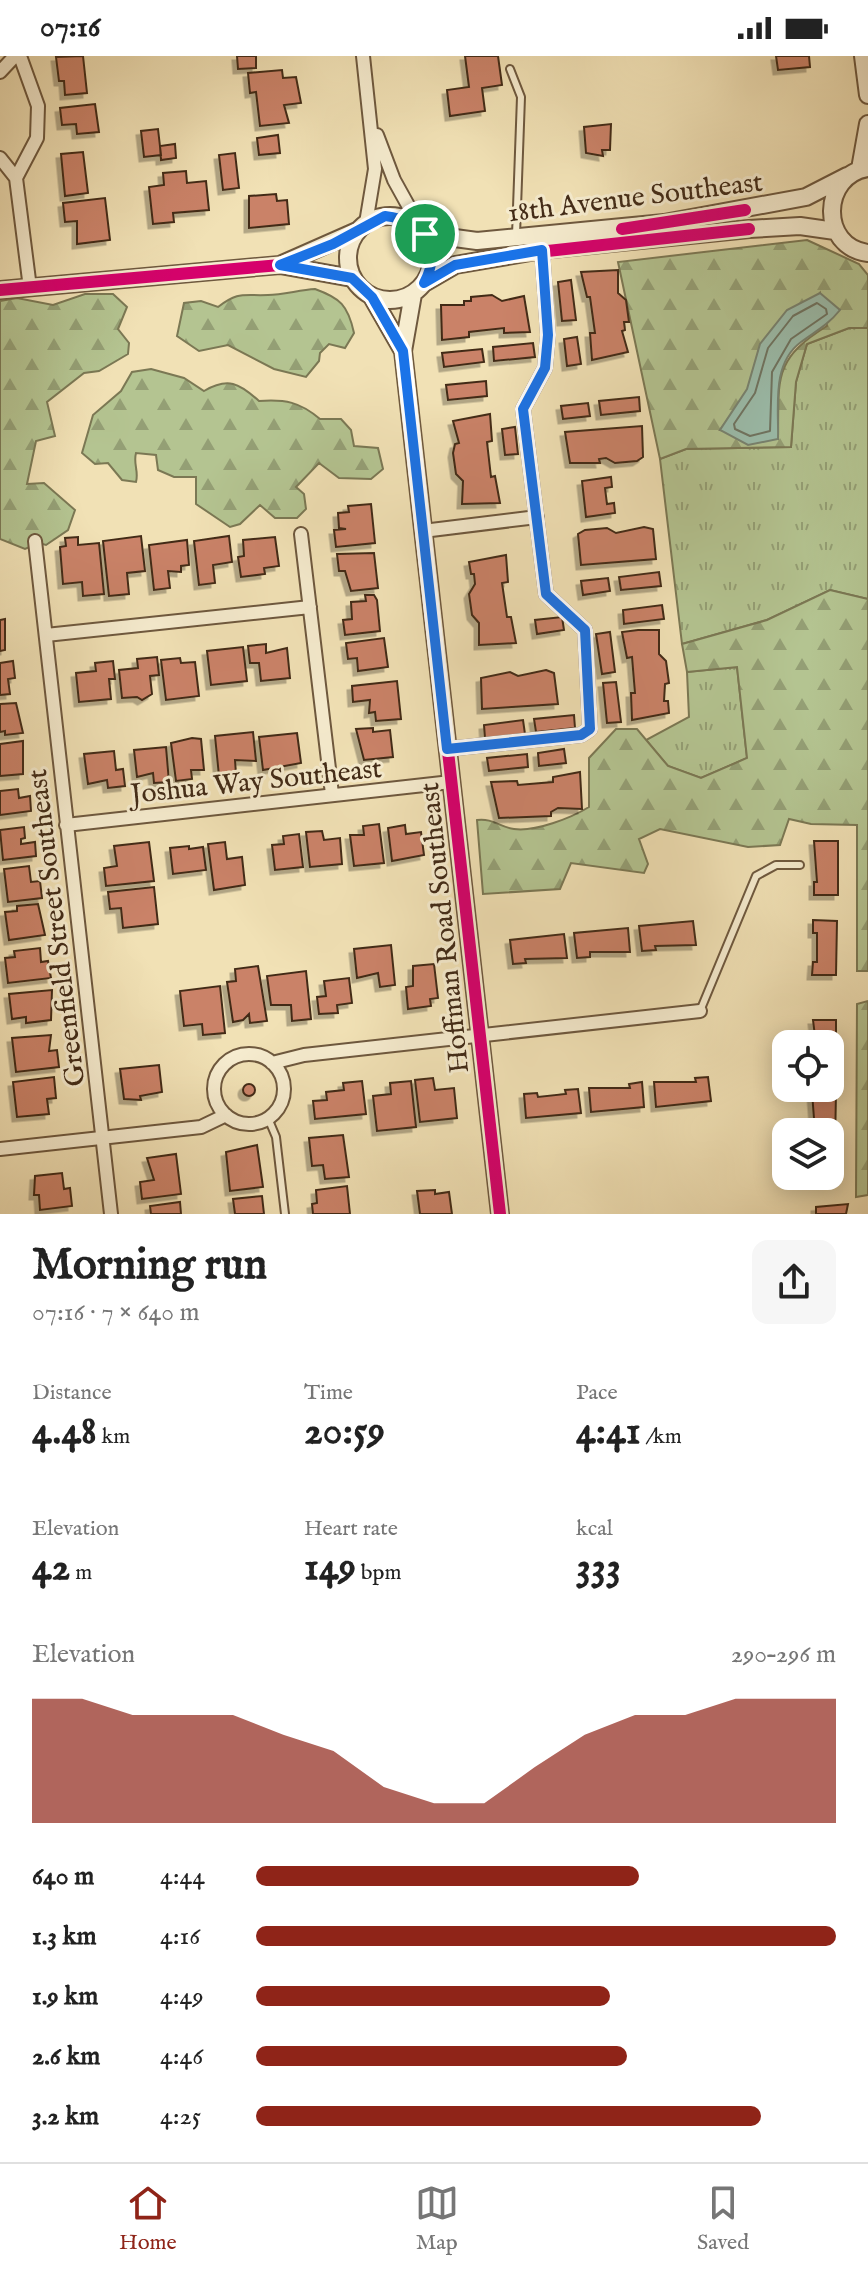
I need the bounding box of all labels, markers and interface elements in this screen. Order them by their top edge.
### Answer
text: 07:16 [40,9,101,47]
street label: 18th Avenue Southeast [506,165,765,231]
pin [391,200,459,268]
icon: arrive [403,212,447,256]
street label: Joshua Way Southeast [126,752,384,813]
street label: Greenfield Street Southeast [21,767,94,1088]
street label: Hoffman Road Southeast [413,780,478,1075]
map controls [772,1030,844,1190]
button: locate [772,1030,844,1102]
button: layers [772,1118,844,1190]
text: Morning run [32,1238,267,1294]
button: share [752,1240,836,1324]
text: 07:16 · 7 × 640 m [32,1296,200,1329]
text: Distance [32,1379,112,1407]
text: Time [304,1379,353,1407]
text: Pace [576,1379,618,1407]
text: 4.48 [32,1407,97,1458]
text: 20:59 [304,1407,385,1458]
text: 4:41 [576,1407,641,1458]
text: km [97,1423,130,1451]
text: /km [641,1423,682,1451]
text: Elevation [32,1515,119,1543]
text: Heart rate [304,1515,398,1543]
text: kcal [576,1515,613,1543]
text: 42 [32,1543,70,1594]
text: 149 [304,1543,356,1594]
text: 333 [576,1543,621,1594]
text: m [70,1559,92,1587]
text: bpm [356,1559,401,1587]
text: Elevation [32,1638,135,1671]
text: 290–296 m [731,1638,836,1671]
text: 640 m [32,1860,94,1893]
text: 4:44 [160,1860,205,1893]
text: 1.3 km [32,1920,97,1953]
text: 4:16 [160,1920,200,1953]
text: 1.9 km [32,1980,98,2013]
text: 4:49 [160,1980,204,2013]
text: 2.6 km [32,2040,100,2073]
text: 4:46 [160,2040,203,2073]
text: 3.2 km [32,2100,99,2133]
text: 4:25 [160,2100,201,2133]
tab: Home [119,2181,177,2257]
tab: Map [415,2181,459,2257]
tab: Saved [697,2181,749,2257]

